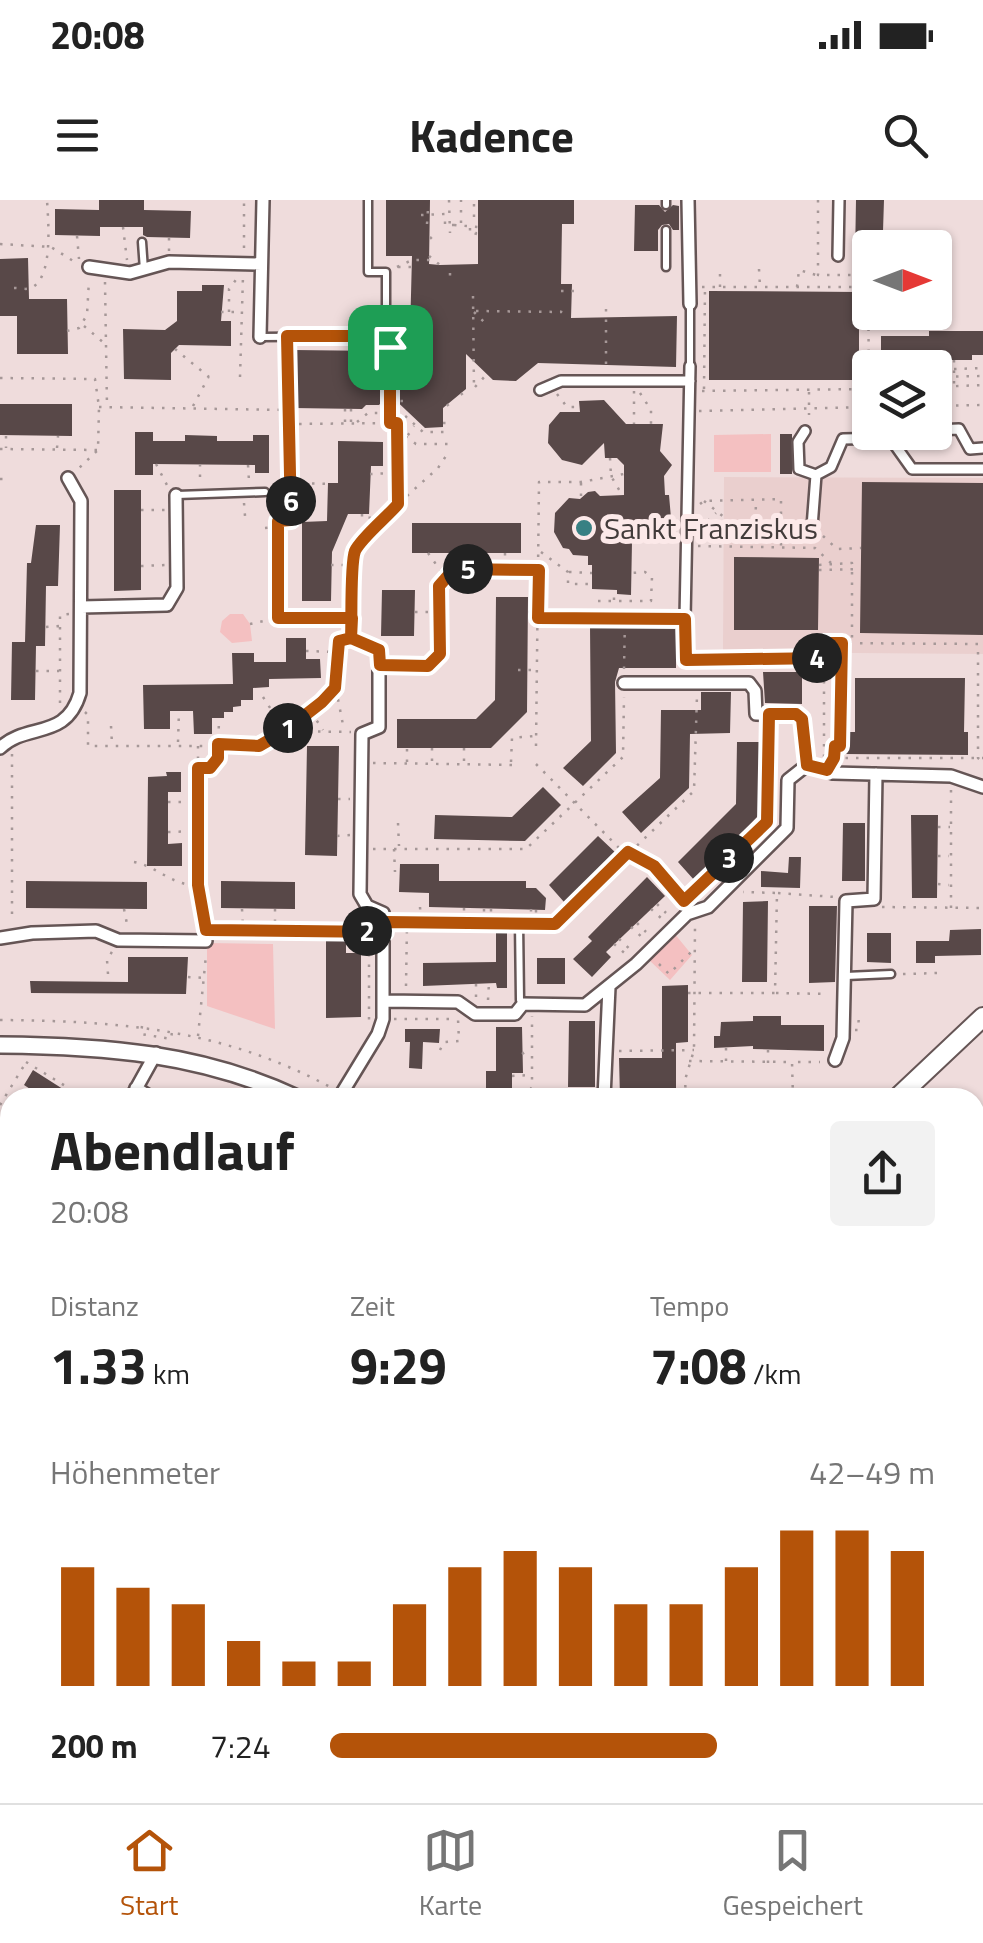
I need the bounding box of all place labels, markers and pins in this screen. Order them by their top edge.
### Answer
pin [348,305,433,390]
pin: 6 [266,476,316,526]
place label: Sankt Franziskus [604,505,818,551]
marker: Sankt Franziskus [573,517,595,539]
pin: 5 [443,544,493,594]
pin: 4 [792,633,842,683]
pin: 1 [263,703,313,753]
pin: 3 [704,833,754,883]
pin: 2 [342,906,392,956]

